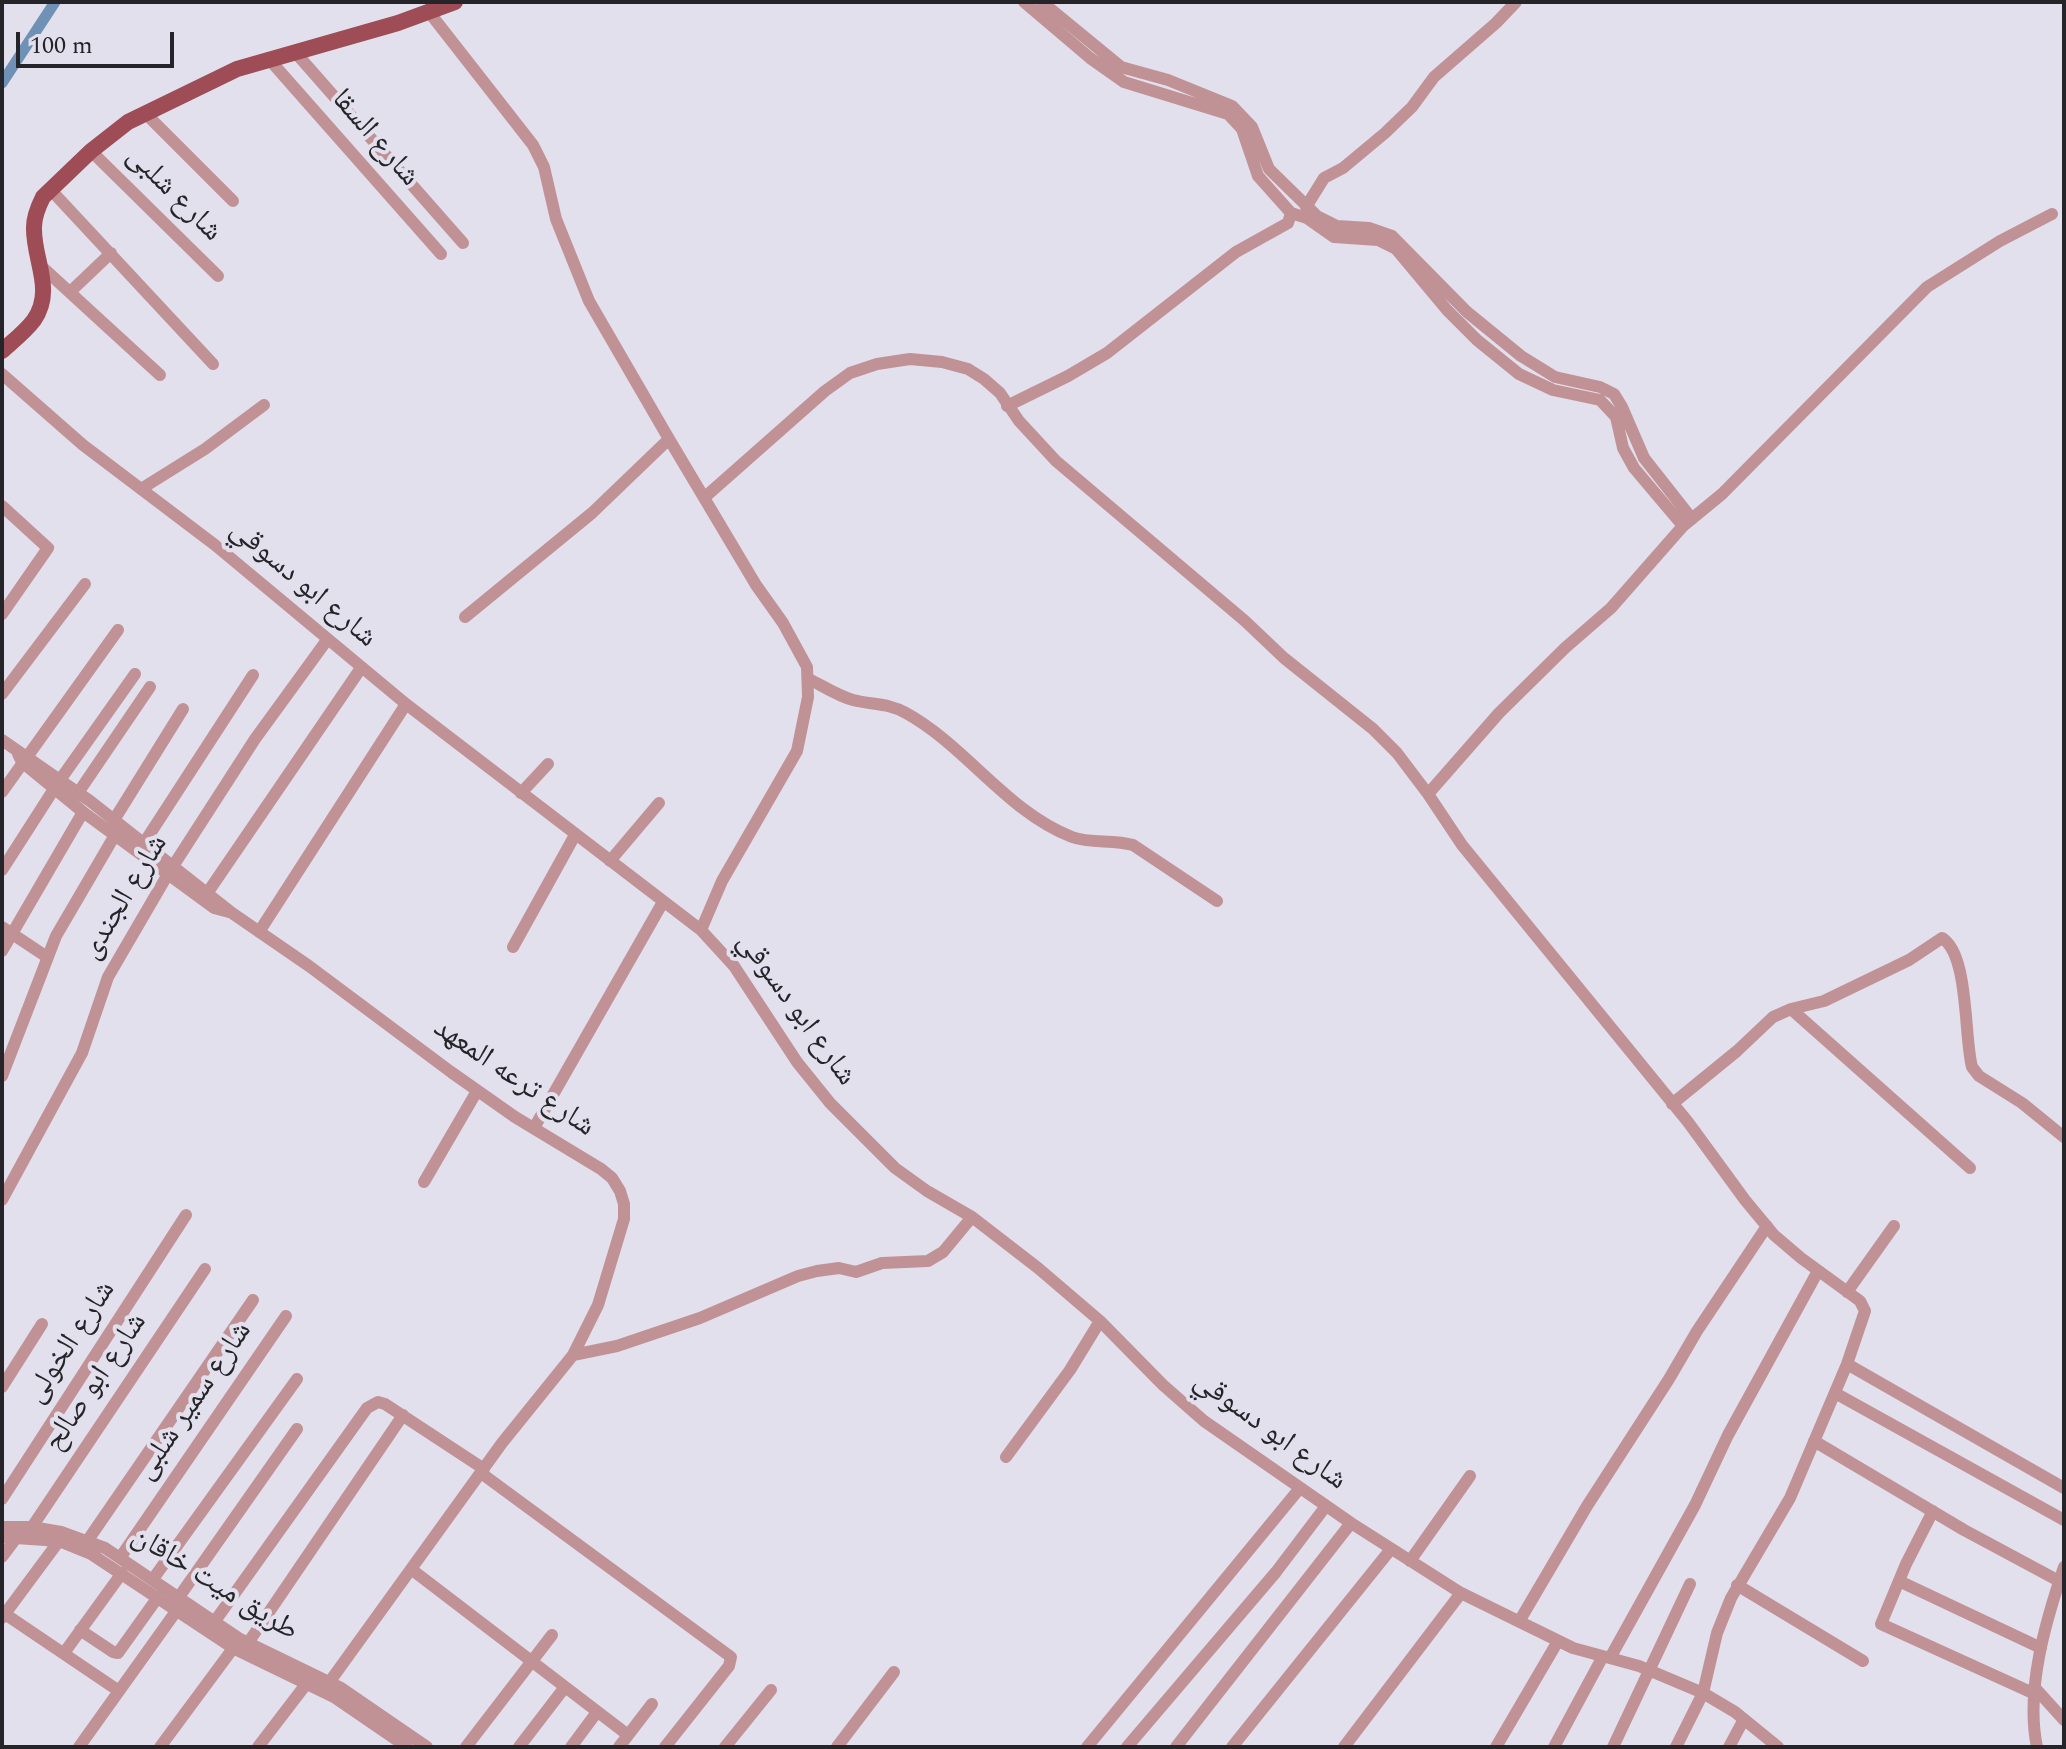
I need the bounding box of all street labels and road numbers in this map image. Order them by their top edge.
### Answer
street label: شارع السقا [322,83,426,195]
street label: شارع شلبى [117,139,229,251]
street label: شارع ابو دسوقي [221,513,383,657]
street label: شارع الجندى [75,829,177,967]
street label: شارع ابو دسوقي [727,926,863,1094]
street label: شارع ترعه المعهد [425,1012,601,1146]
street label: شارع الخولى [19,1275,125,1411]
street label: شارع ابو صالح [38,1307,156,1459]
street label: شارع سمير شلبى [129,1316,261,1488]
street label: شارع ابو دسوقي [1185,1364,1353,1500]
street label: طريق ميت خاقان [124,1519,304,1651]

